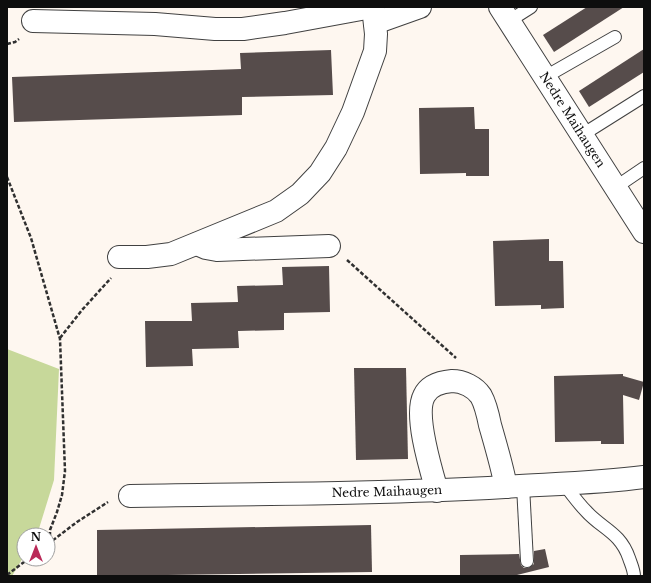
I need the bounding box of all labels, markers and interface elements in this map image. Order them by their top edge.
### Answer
street label: Nedre Maihaugen [537,69,609,170]
street label: Nedre Maihaugen [332,482,442,500]
north arrow [16,527,56,567]
text: N [31,530,42,544]

